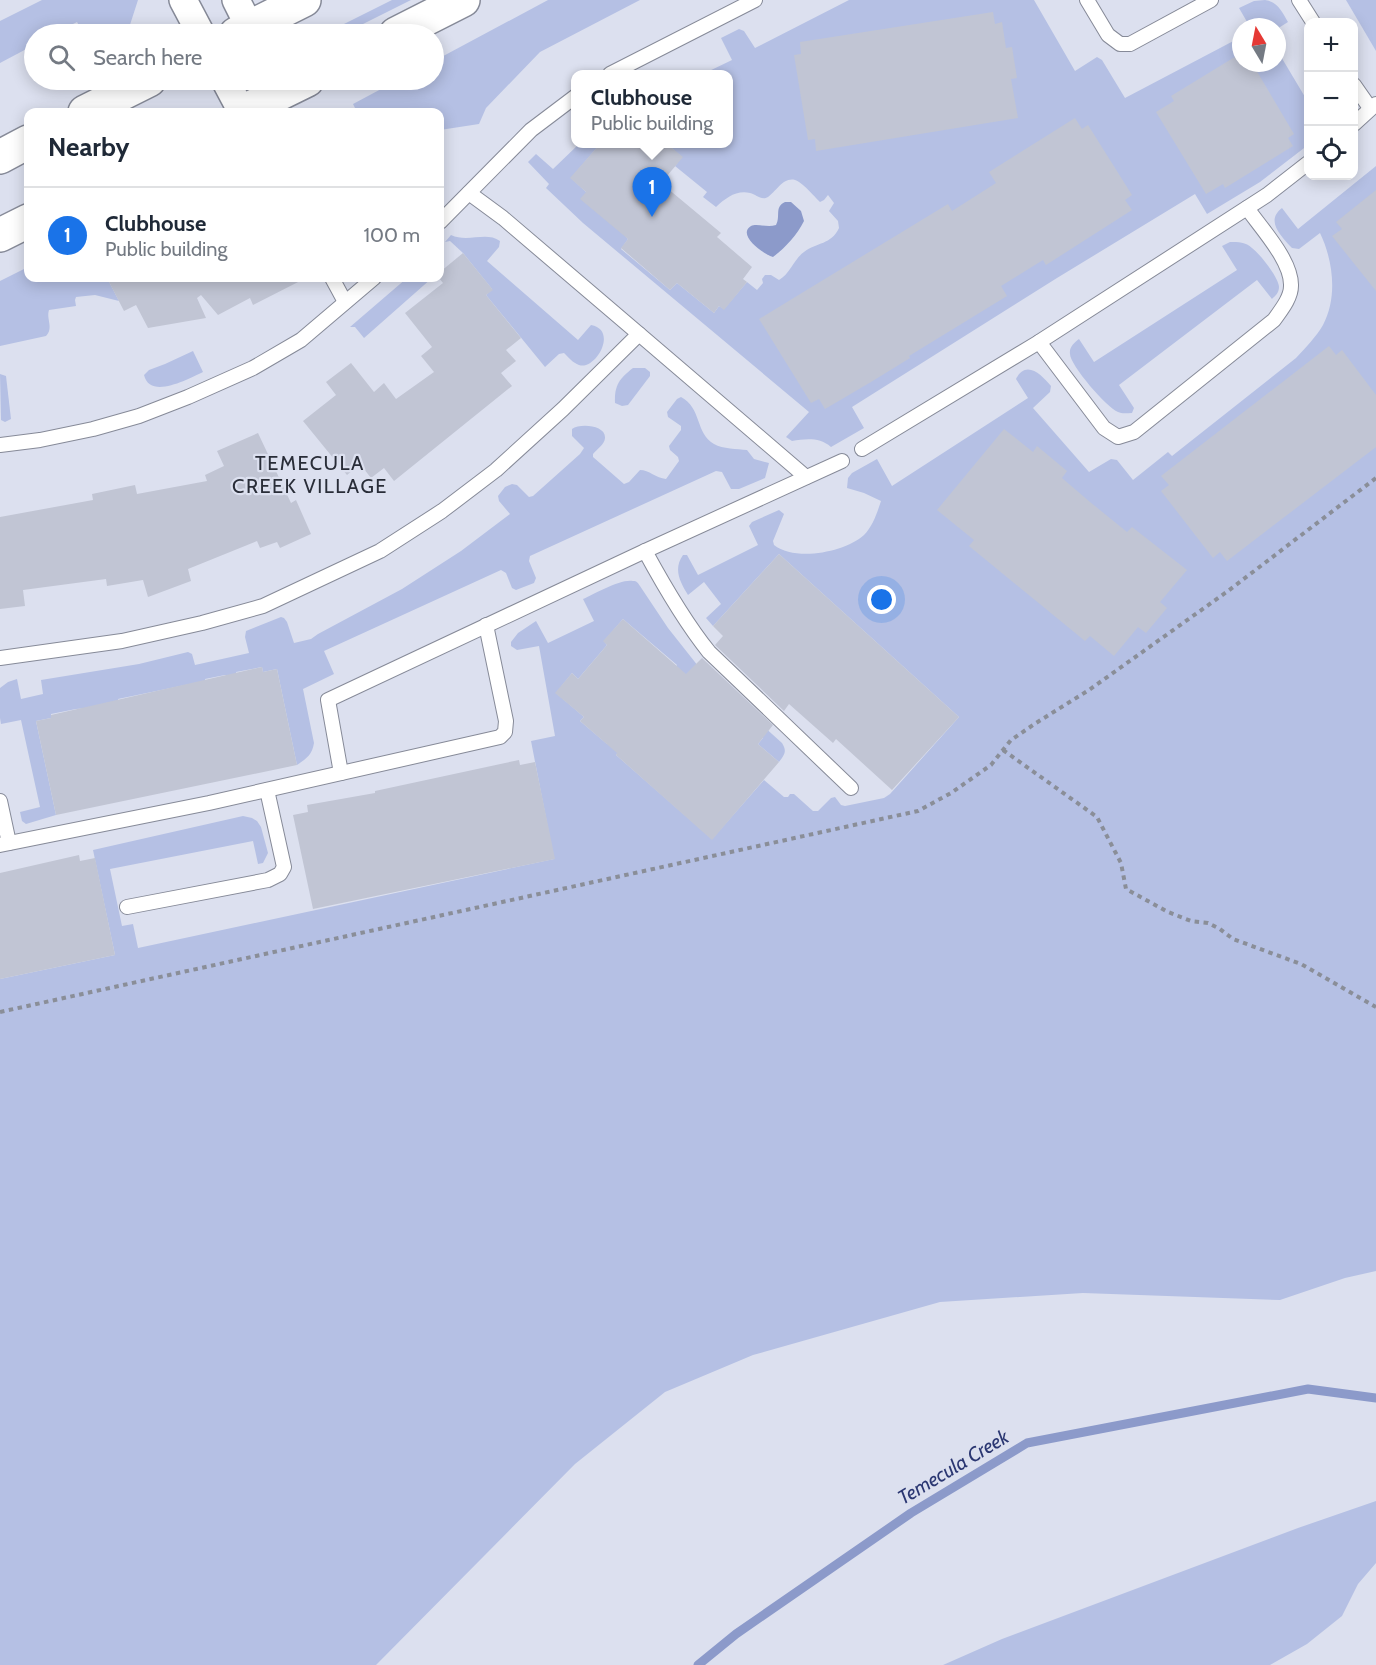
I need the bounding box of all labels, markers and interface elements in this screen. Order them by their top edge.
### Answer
north arrow [1232,18,1286,72]
map controls [1304,18,1358,180]
button: + [1304,18,1358,72]
search box [24,24,444,90]
icon: search [45,41,78,74]
text: Search here [93,44,202,71]
popup [571,70,733,148]
button: − [1304,72,1358,126]
text: Clubhouse [591,84,692,111]
text: Public building [591,111,713,135]
button: locate [1304,126,1358,180]
text: Nearby [48,131,129,163]
pin: 1 [632,168,672,217]
text: Clubhouse [105,210,206,237]
text: 1 [64,223,71,247]
text: 100 m [364,223,420,247]
text: Public building [105,237,227,261]
district label: TEMECULA CREEK VILLAGE [232,451,388,498]
your location [867,585,896,614]
water label: Temecula Creek [893,1424,1014,1510]

